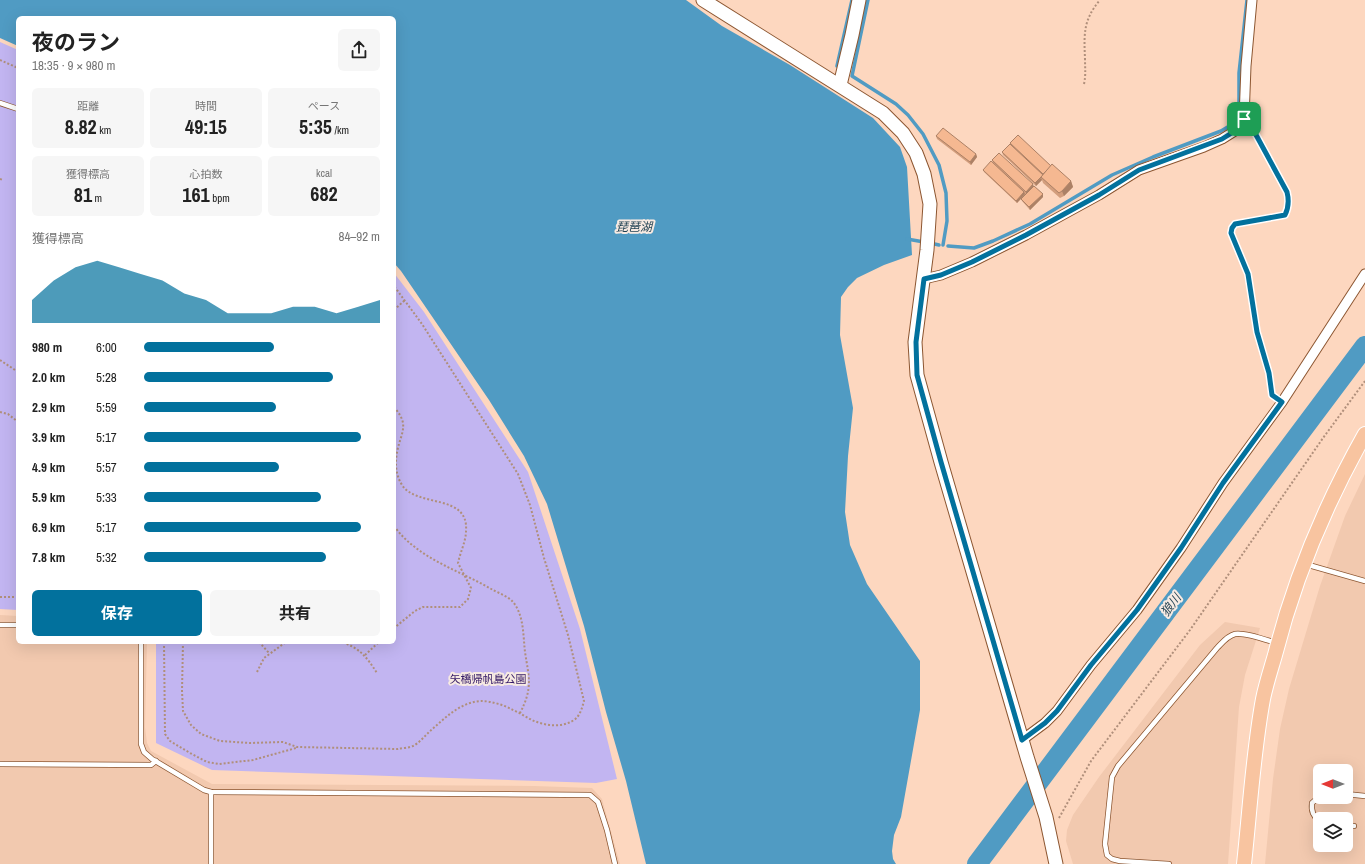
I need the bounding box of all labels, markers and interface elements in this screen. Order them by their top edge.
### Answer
text: 夜のラン [32,27,120,57]
button: share [338,29,380,71]
text: 18:35 · 9 × 980 m [32,57,115,74]
text: 距離 [77,99,99,113]
text: 時間 [195,99,217,113]
text: ペース [308,99,340,113]
pin [1227,102,1261,136]
icon: arrive [1233,108,1255,130]
text: 8.82 [65,113,97,140]
text: 49:15 [185,113,227,140]
text: 5:35 [299,113,332,140]
text: km [97,123,111,137]
text: /km [332,123,349,137]
text: kcal [316,166,332,180]
text: 獲得標高 [66,167,110,181]
text: 心拍数 [190,167,223,181]
text: 682 [310,180,338,207]
text: 81 [74,181,92,208]
text: 161 [182,181,210,208]
text: m [92,191,102,205]
text: bpm [210,191,230,205]
water label: 琵琶湖 [616,219,654,235]
text: 84–92 m [339,228,380,245]
text: 獲得標高 [32,230,84,247]
text: 980 m [32,339,62,356]
text: 6:00 [96,339,117,356]
text: 2.0 km [32,369,65,386]
text: 5:28 [96,369,117,386]
text: 2.9 km [32,399,65,416]
text: 5:59 [96,399,117,416]
text: 3.9 km [32,429,65,446]
text: 5:17 [96,429,117,446]
text: 4.9 km [32,459,65,476]
text: 5:57 [96,459,117,476]
text: 5.9 km [32,489,65,506]
text: 5:33 [96,489,117,506]
text: 6.9 km [32,519,65,536]
text: 5:17 [96,519,117,536]
text: 7.8 km [32,549,65,566]
text: 5:32 [96,549,117,566]
water label: 狼川 [1157,589,1186,619]
button: 保存 [32,590,202,636]
button: 共有 [210,590,380,636]
park label: 矢橋帰帆島公園 [450,672,527,686]
north arrow [1313,764,1353,804]
map controls [1313,764,1353,852]
button: layers [1313,812,1353,852]

